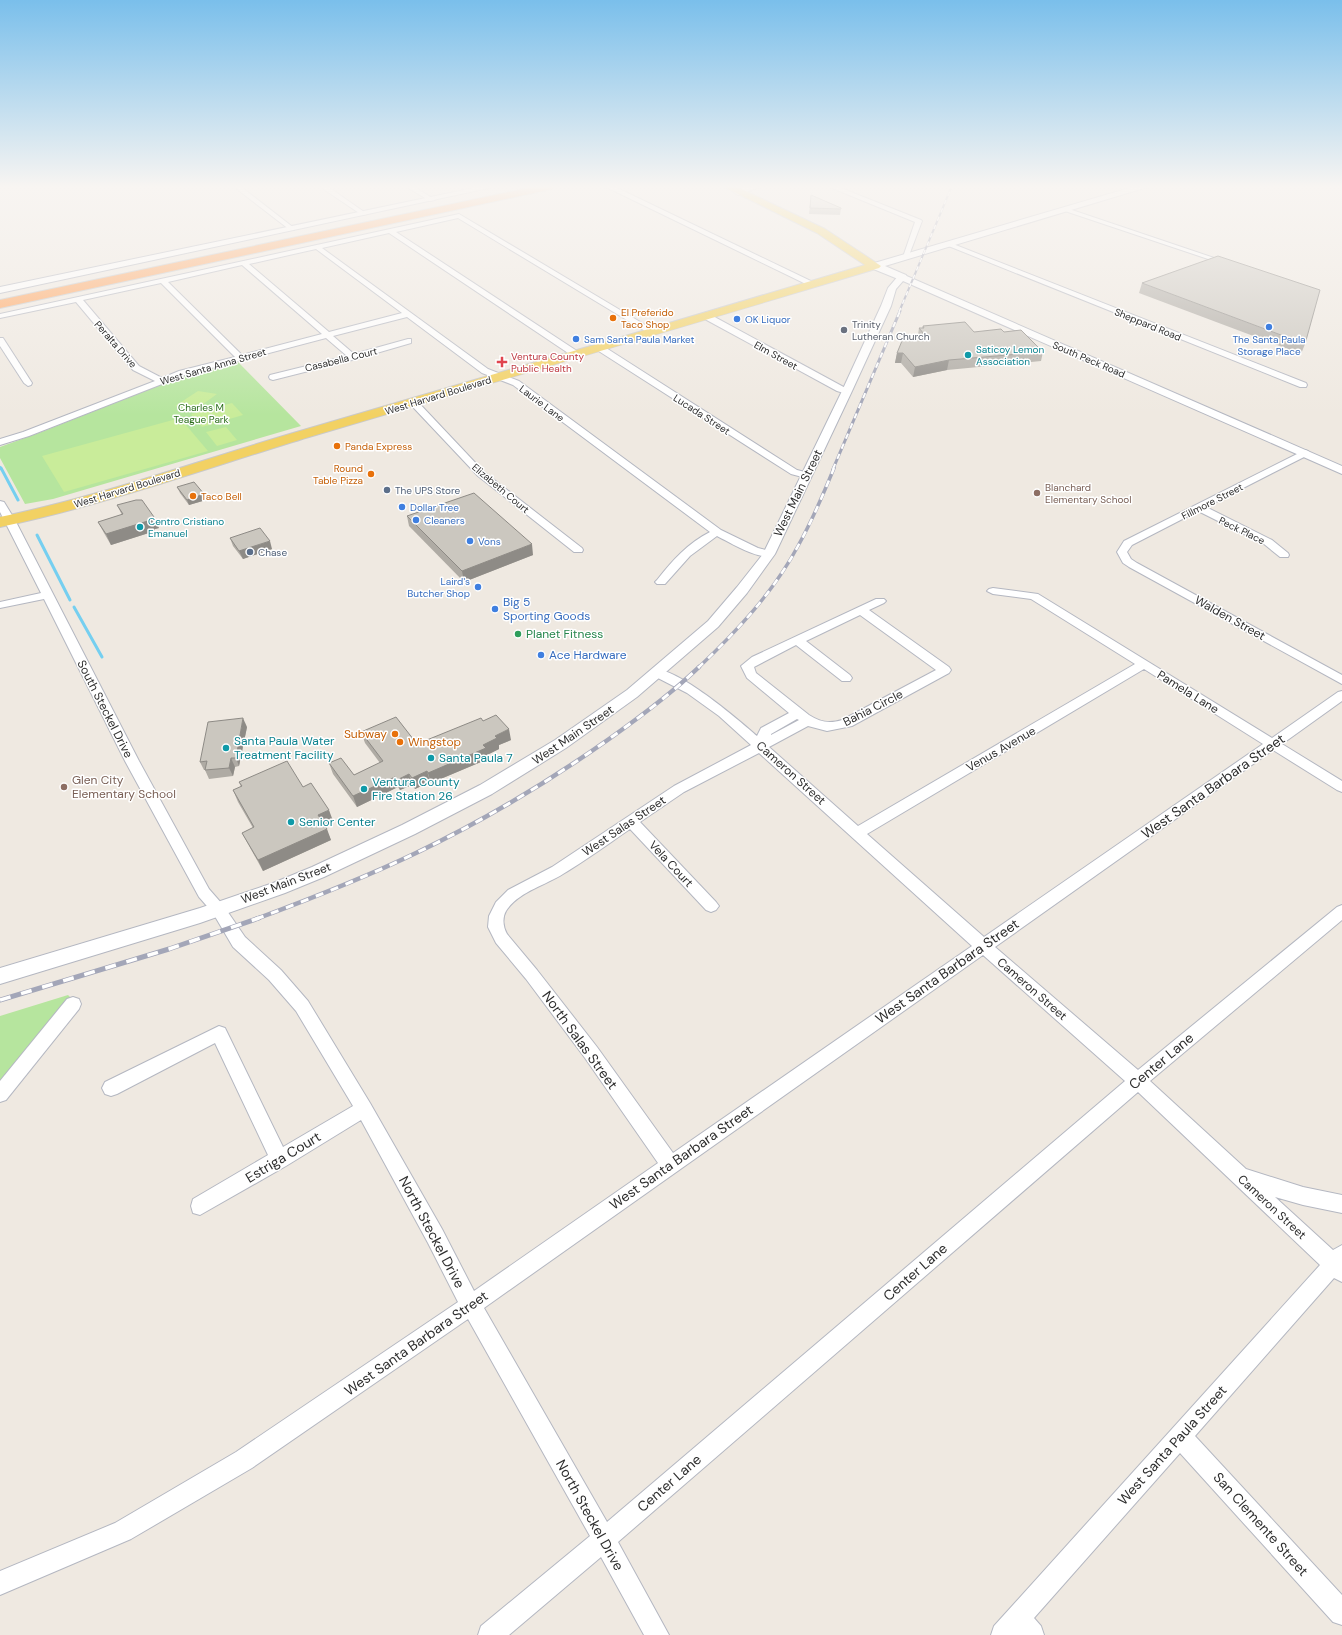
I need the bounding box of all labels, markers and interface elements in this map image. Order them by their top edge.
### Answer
street label: Sheppard Road [1112,305,1183,344]
place label: El Preferido Taco Shop [621,306,674,331]
marker: El Preferido Taco Shop [608,313,618,323]
place label: OK Liquor [745,313,791,326]
marker: OK Liquor [732,314,742,324]
street label: Peralta Drive [92,318,140,371]
place label: Trinity Lutheran Church [852,318,930,343]
marker: The Santa Paula Storage Place [1264,322,1274,332]
marker: Trinity Lutheran Church [839,325,849,335]
place label: Sam Santa Paula Market [584,333,695,346]
place label: The Santa Paula Storage Place [1232,333,1306,358]
marker: Sam Santa Paula Market [571,334,581,344]
street label: Elm Street [752,338,800,373]
street label: South Peck Road [1051,338,1127,381]
place label: Saticoy Lemon Association [976,343,1044,368]
street label: Casabella Court [304,344,379,375]
street label: West Santa Anna Street [159,345,268,388]
place label: Ventura County Public Health [511,350,584,375]
marker: Saticoy Lemon Association [963,350,973,360]
marker: Ventura County Public Health [496,356,508,368]
street label: West Harvard Boulevard [383,373,493,418]
street label: Laurie Lane [517,382,567,425]
street label: Lucada Street [671,391,733,438]
park label: Charles M Teague Park [173,401,229,426]
place label: Panda Express [345,440,412,453]
marker: Panda Express [332,441,342,451]
street label: West Main Street [770,447,826,539]
street label: Elizabeth Court [469,461,532,516]
place label: Round Table Pizza [313,462,363,487]
street label: West Harvard Boulevard [72,466,182,511]
marker: Round Table Pizza [366,469,376,479]
street label: Fillmore Street [1179,480,1245,523]
place label: Blanchard Elementary School [1045,481,1132,506]
place label: The UPS Store [395,484,461,497]
marker: The UPS Store [382,485,392,495]
marker: Blanchard Elementary School [1032,488,1042,498]
place label: Taco Bell [201,490,242,503]
marker: Taco Bell [188,491,198,501]
place label: Dollar Tree [410,501,459,514]
marker: Dollar Tree [397,502,407,512]
place label: Cleaners [424,514,465,527]
street label: Peck Place [1217,514,1267,547]
place label: Centro Cristiano Emanuel [148,515,224,540]
marker: Cleaners [411,515,421,525]
marker: Centro Cristiano Emanuel [135,522,145,532]
place label: Vons [478,535,501,548]
marker: Vons [465,536,475,546]
place label: Chase [258,546,287,559]
marker: Chase [245,547,255,557]
place label: Laird's Butcher Shop [407,575,470,600]
marker: Laird's Butcher Shop [473,582,483,592]
street label: Walden Street [1192,592,1269,644]
place label: Big 5 Sporting Goods [503,594,590,624]
marker: Big 5 Sporting Goods [490,604,500,614]
place label: Planet Fitness [526,626,603,642]
marker: Planet Fitness [513,629,523,639]
place label: Ace Hardware [549,647,627,663]
marker: Ace Hardware [536,650,546,660]
street label: South Steckel Drive [73,657,137,761]
street label: Pamela Lane [1154,667,1222,717]
street label: Bahia Circle [840,686,906,730]
street label: West Main Street [529,702,617,768]
street label: Venus Avenue [963,723,1039,775]
place label: Subway [344,726,387,742]
marker: Subway [390,729,400,739]
street label: West Santa Barbara Street [1138,730,1288,842]
place label: Santa Paula Water Treatment Facility [234,733,335,763]
place label: Wingstop [408,734,461,750]
marker: Wingstop [395,737,405,747]
street label: Cameron Street [753,738,829,809]
marker: Santa Paula Water Treatment Facility [221,743,231,753]
place label: Santa Paula 7 [439,750,513,766]
marker: Santa Paula 7 [426,753,436,763]
place label: Glen City Elementary School [72,772,176,802]
place label: Ventura County Fire Station 26 [372,774,460,804]
marker: Glen City Elementary School [59,782,69,792]
marker: Ventura County Fire Station 26 [359,784,369,794]
street label: West Salas Street [579,792,669,860]
place label: Senior Center [299,814,376,830]
marker: Senior Center [286,817,296,827]
street label: Vela Court [645,837,697,891]
street label: West Main Street [239,858,334,908]
street label: West Santa Barbara Street [872,915,1022,1027]
street label: Cameron Street [994,954,1071,1024]
street label: North Salas Street [538,987,622,1093]
street label: Center Lane [1125,1029,1197,1093]
street label: West Santa Barbara Street [606,1101,756,1213]
street label: Estriga Court [242,1127,324,1187]
street label: Cameron Street [1234,1171,1310,1243]
street label: North Steckel Drive [395,1173,469,1291]
street label: Center Lane [879,1239,951,1305]
street label: West Santa Barbara Street [341,1287,491,1399]
street label: West Santa Paula Street [1113,1381,1231,1509]
street label: Center Lane [633,1450,705,1516]
street label: North Steckel Drive [552,1456,628,1574]
street label: San Clemente Street [1210,1468,1312,1580]

